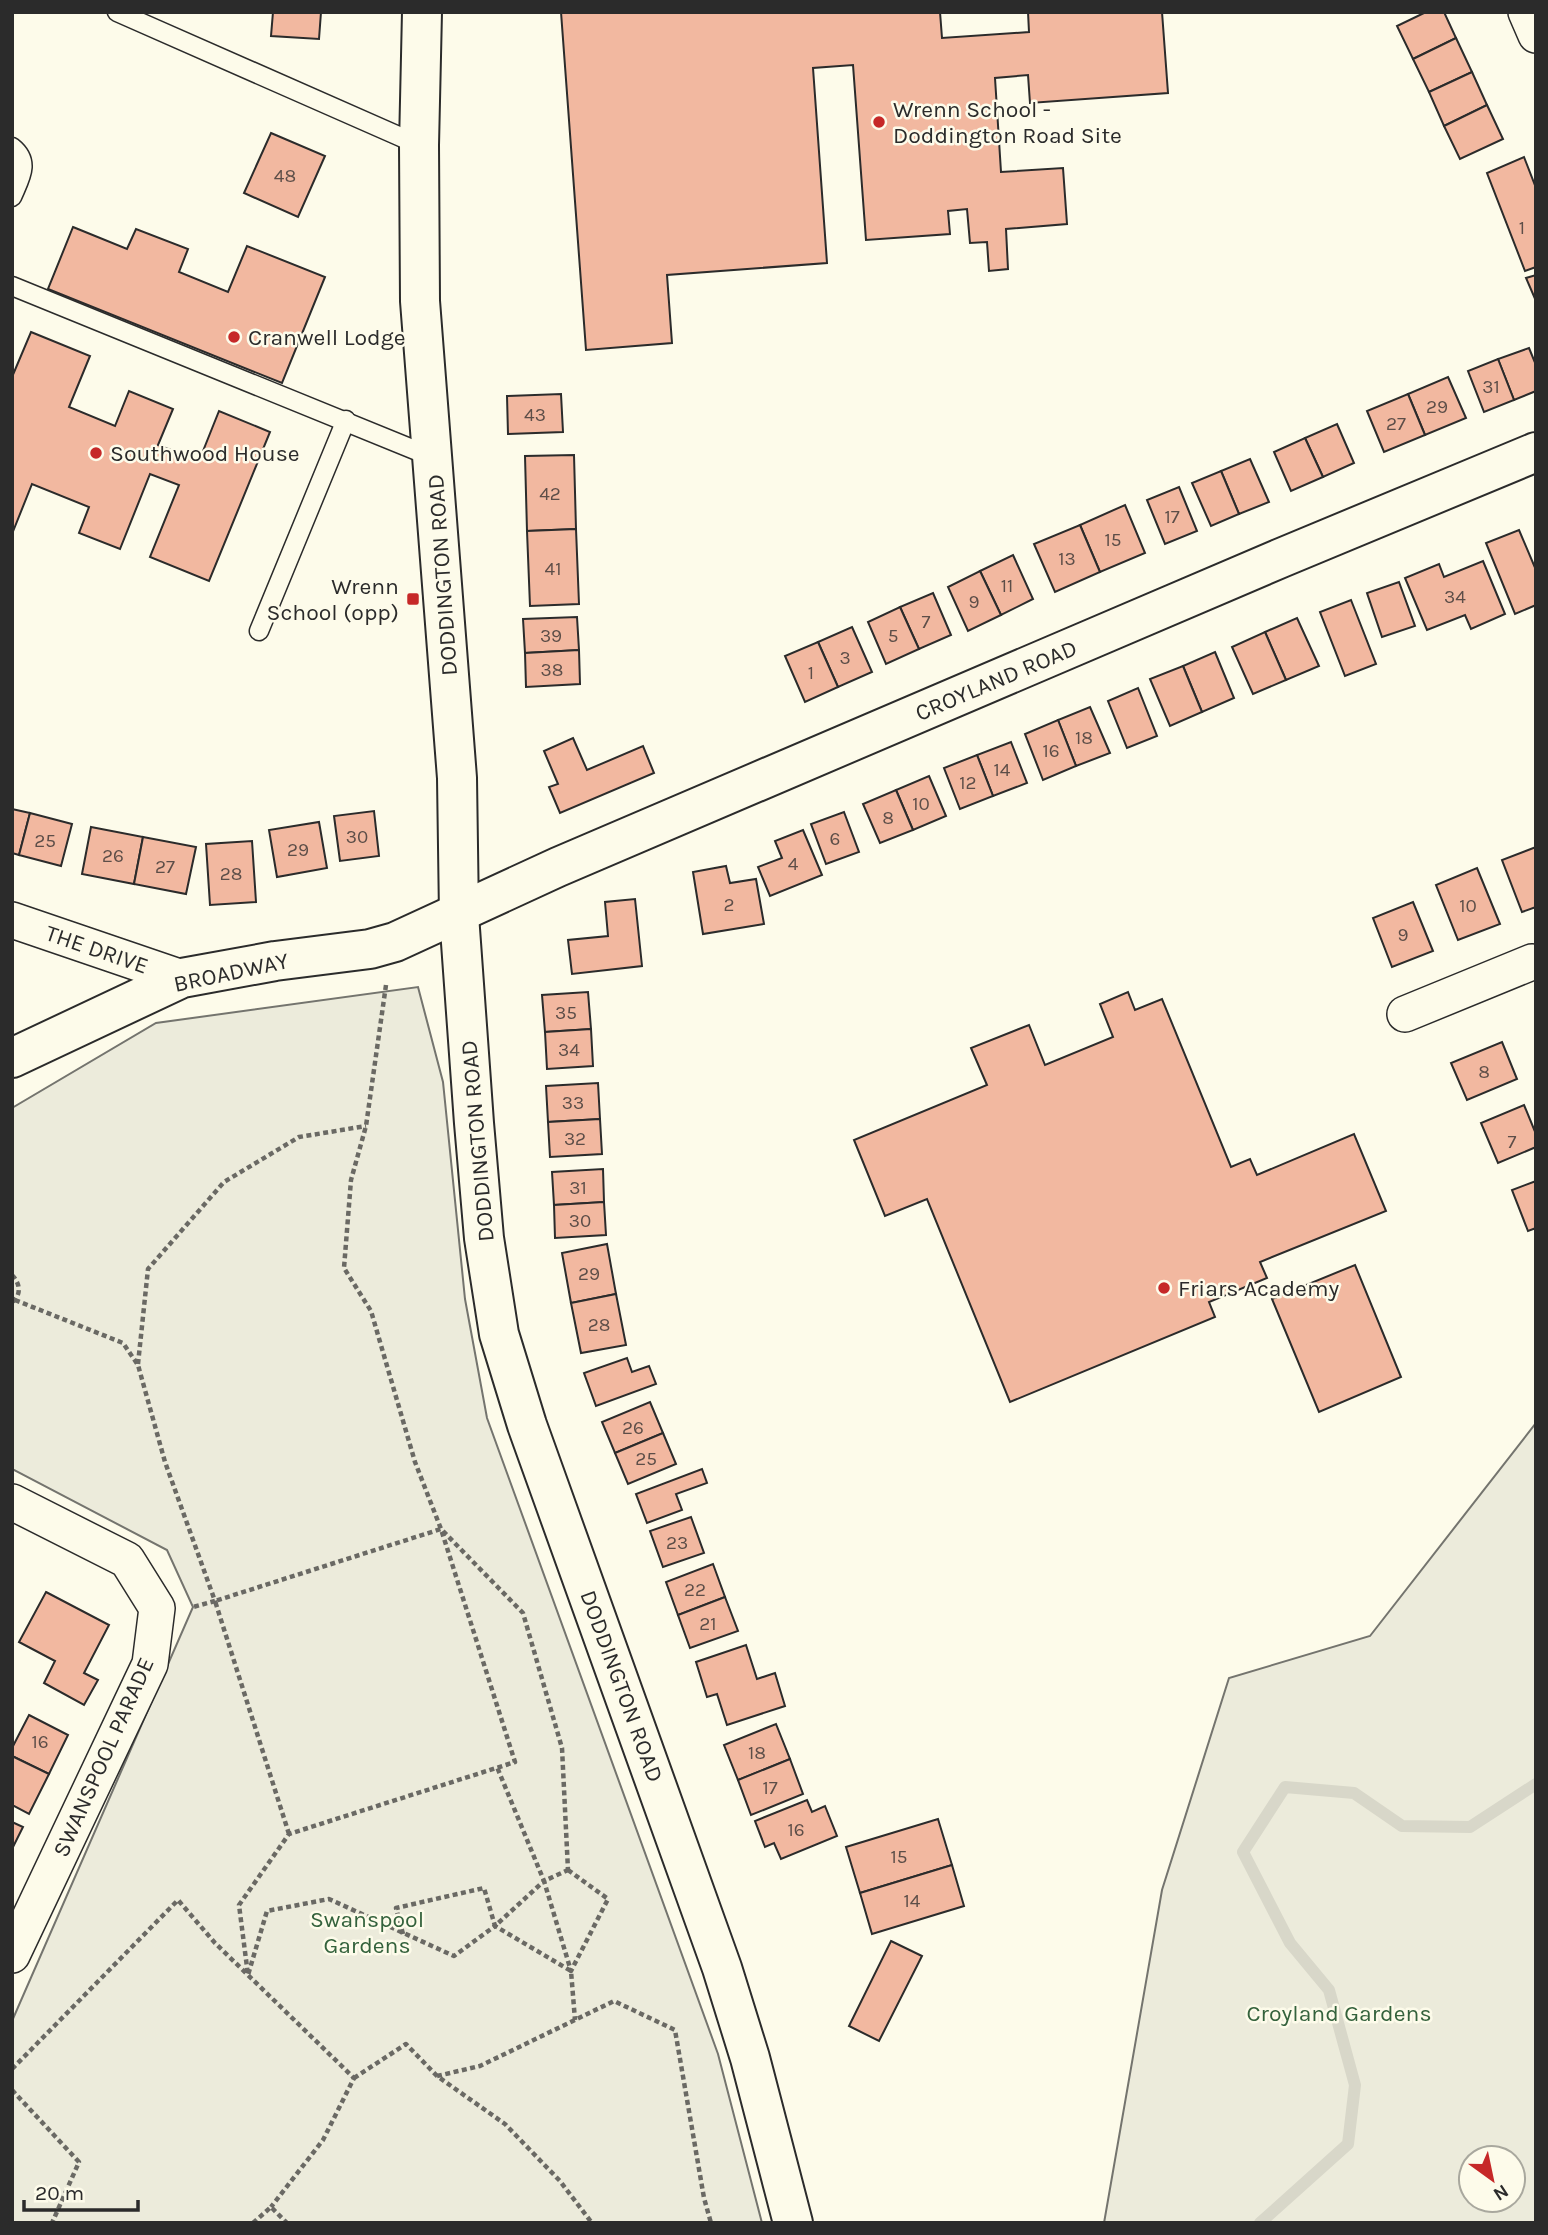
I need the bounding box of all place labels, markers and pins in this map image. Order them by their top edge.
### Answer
place label: Wrenn School - Doddington Road Site [893,96,1122,149]
marker: Wrenn School - Doddington Road Site [871,114,887,130]
place label: Cranwell Lodge [248,324,406,351]
marker: Cranwell Lodge [226,329,242,345]
place label: Southwood House [110,440,300,467]
marker: Southwood House [88,445,104,461]
place label: Wrenn School (opp) [266,573,399,626]
marker: Wrenn School (opp) [405,591,421,607]
place label: Friars Academy [1178,1275,1339,1302]
marker: Friars Academy [1156,1280,1172,1296]

